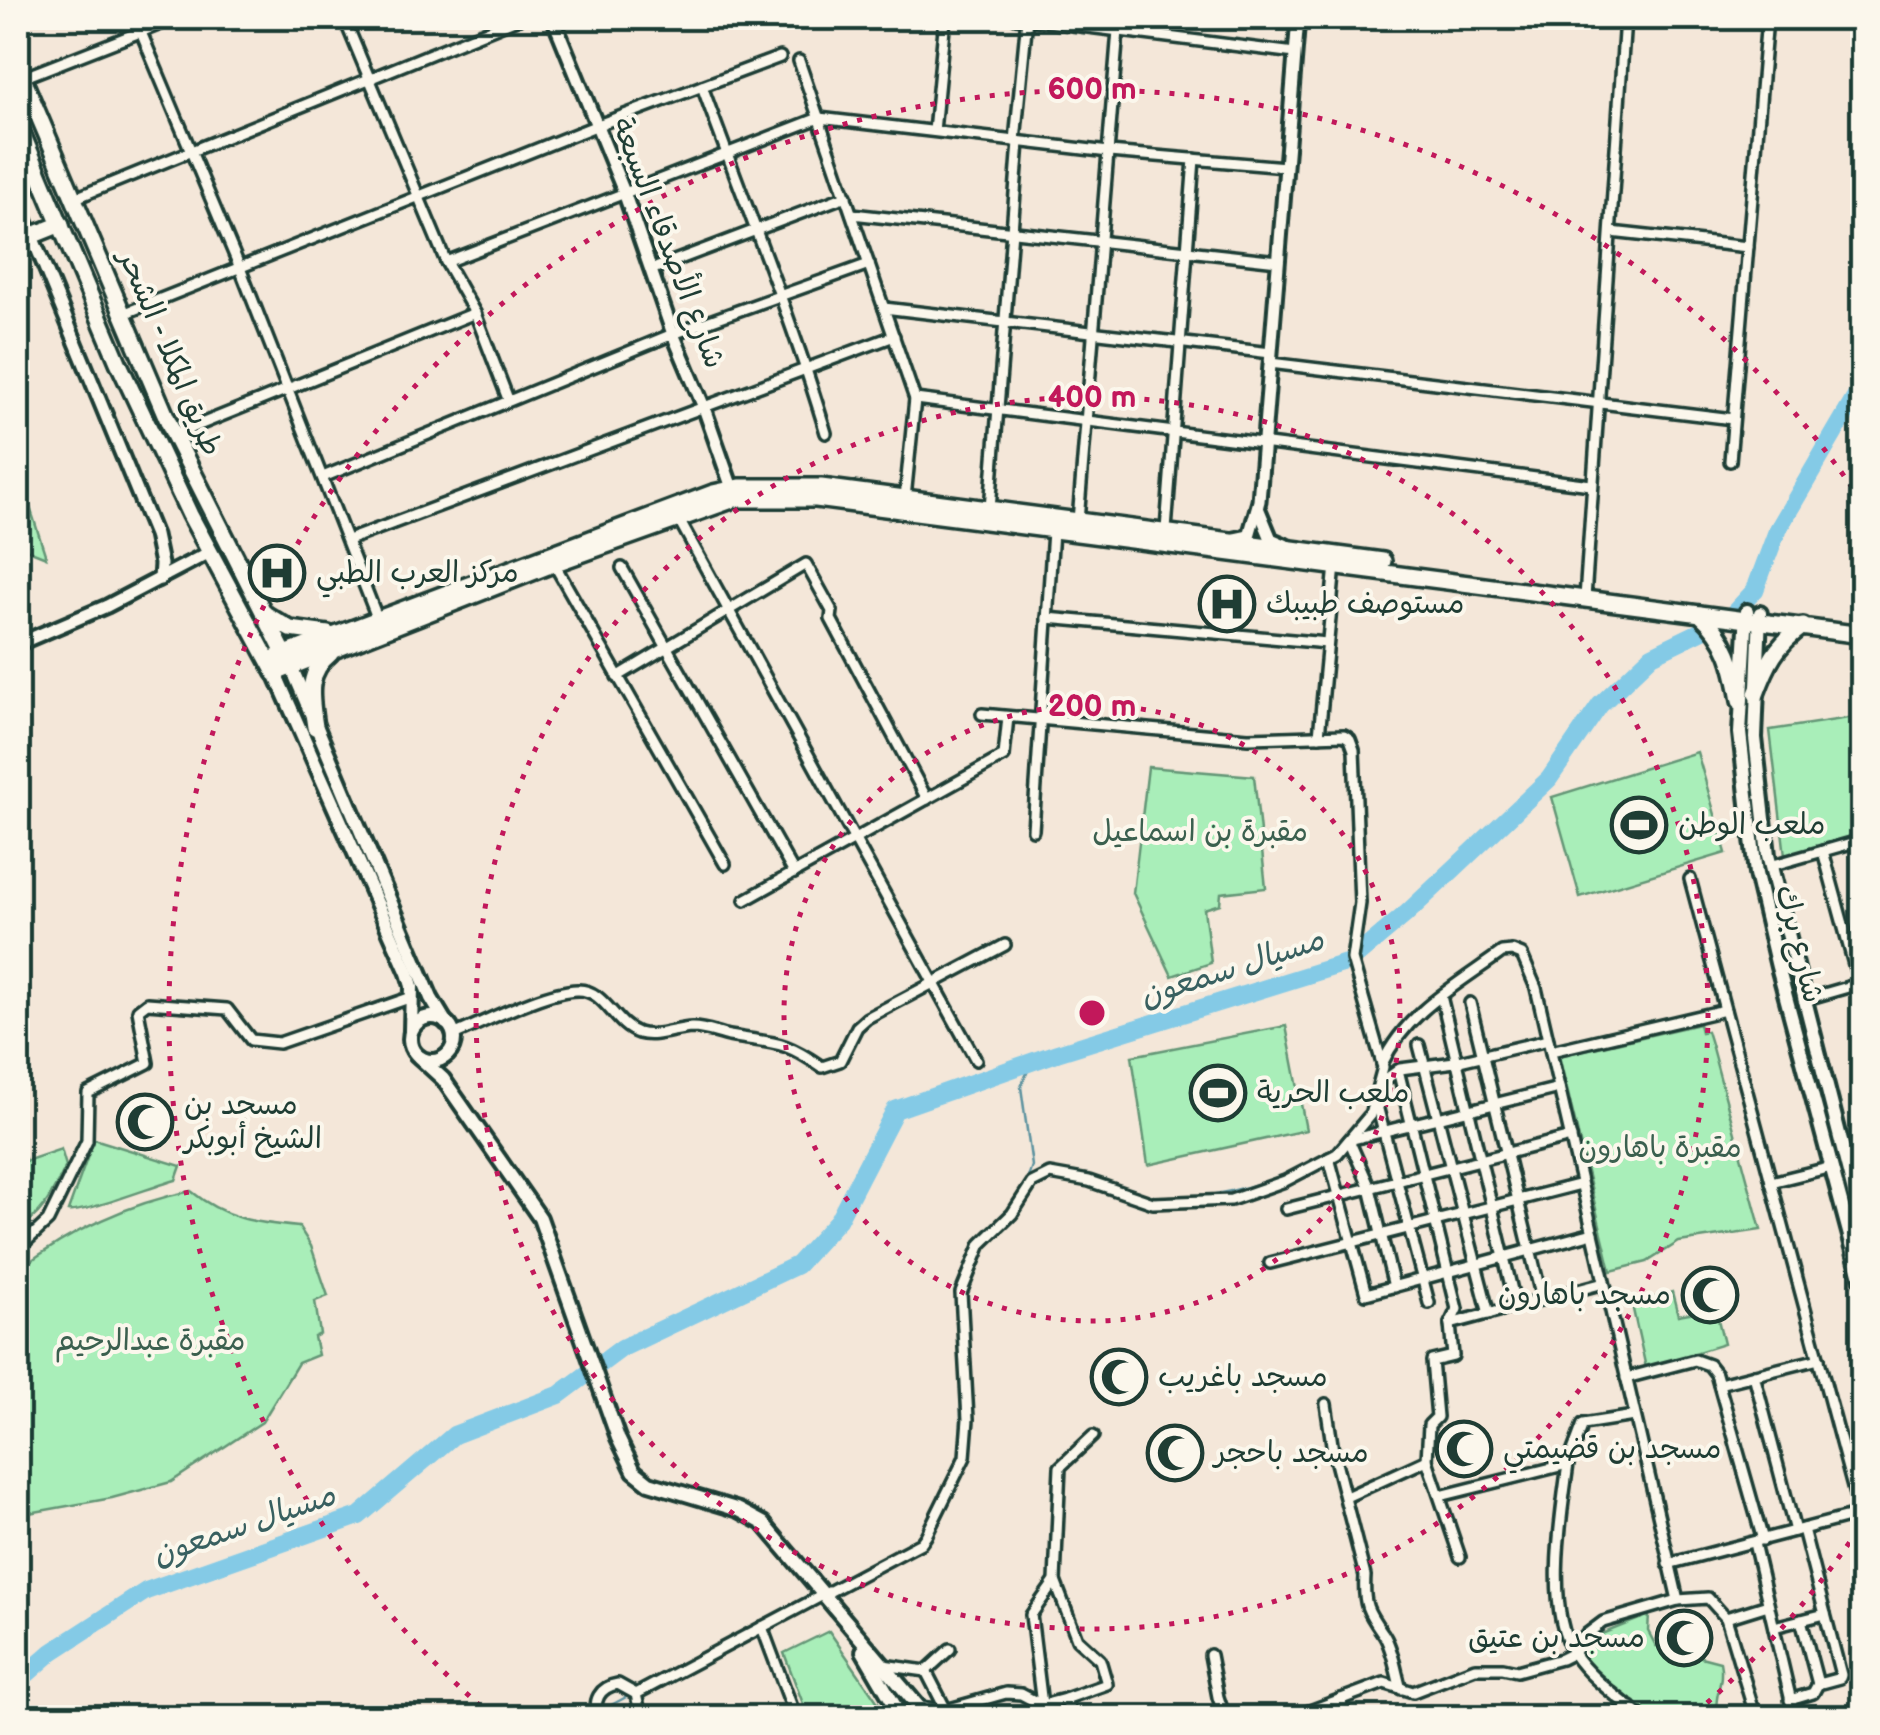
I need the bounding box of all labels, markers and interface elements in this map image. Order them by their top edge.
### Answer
text: 600 m [1047,72,1137,108]
street label: شارع الأصدقاء السبعة [602,111,735,374]
street label: طريق المكلا - الشحر [109,242,230,462]
text: 400 m [1048,380,1136,416]
hospital icon: مركز العرب الطبي [247,543,307,603]
place label: مركز العرب الطبي [316,555,519,598]
hospital icon: مستوصف طبيبك [1197,574,1257,634]
place label: مستوصف طبيبك [1266,586,1464,622]
text: 200 m [1048,689,1136,725]
sports icon: ملعب الوطن [1609,795,1669,855]
place label: ملعب الوطن [1678,807,1826,843]
park label: مقبرة بن اسماعيل [1092,814,1308,850]
street label: شارع برك [1765,881,1831,1007]
water label: مسيال سمعون [1135,920,1329,1016]
centre of rings [1074,995,1110,1031]
sports icon: ملعب الحرية [1188,1063,1248,1123]
place label: ملعب الحرية [1257,1075,1410,1111]
place label: مسجد بن الشيخ أبوبكر [181,1087,322,1158]
mosque icon: مسجد بن الشيخ أبوبكر [115,1092,175,1152]
park label: مقبرة باهارون [1578,1130,1742,1166]
mosque icon: مسجد باهارون [1680,1265,1740,1325]
place label: مسجد باهارون [1498,1277,1671,1313]
park label: مقبرة عبدالرحيم [54,1323,246,1363]
mosque icon: مسجد باغريب [1089,1347,1149,1407]
place label: مسجد باغريب [1158,1359,1328,1395]
mosque icon: مسجد بن قضيمتي [1434,1419,1494,1479]
mosque icon: مسجد باحجر [1145,1423,1205,1483]
place label: مسجد بن قضيمتي [1503,1431,1721,1474]
place label: مسجد باحجر [1211,1435,1369,1471]
water label: مسيال سمعون [147,1475,341,1575]
mosque icon: مسجد بن عتيق [1654,1608,1714,1668]
place label: مسجد بن عتيق [1468,1620,1645,1656]

